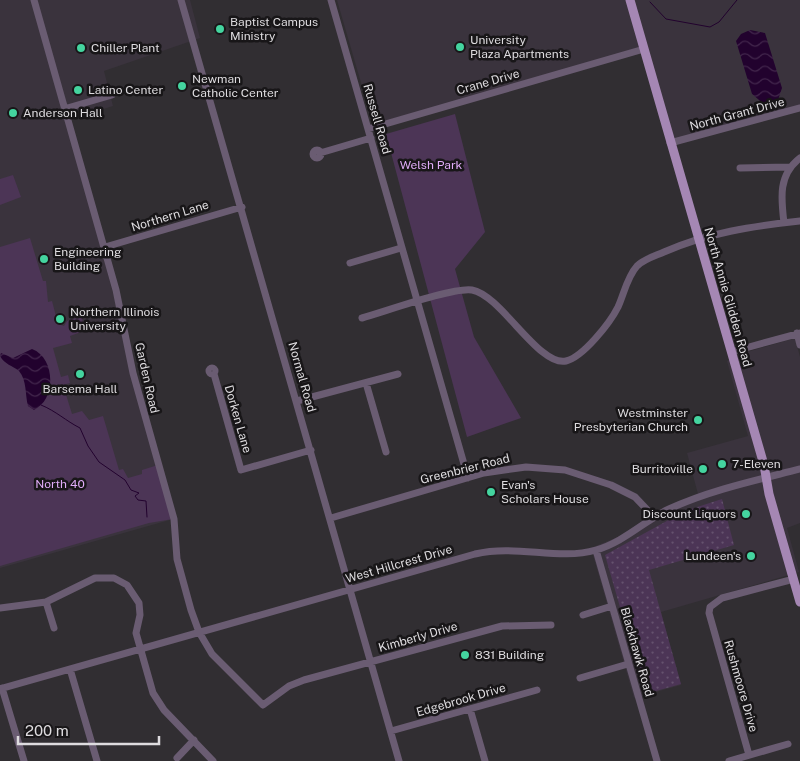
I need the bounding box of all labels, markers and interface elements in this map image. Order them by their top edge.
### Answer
place label: Baptist Campus Ministry [230,15,318,43]
marker: Baptist Campus Ministry [214,23,226,35]
place label: University Plaza Apartments [470,33,569,61]
place label: Chiller Plant [91,41,160,55]
marker: University Plaza Apartments [454,41,466,53]
marker: Chiller Plant [75,42,87,54]
street label: Crane Drive [455,66,521,98]
place label: Newman Catholic Center [192,72,279,100]
marker: Newman Catholic Center [176,80,188,92]
street label: Russell Road [360,82,394,156]
place label: Latino Center [88,83,163,97]
marker: Latino Center [72,84,84,96]
street label: North Grant Drive [688,95,786,133]
place label: Anderson Hall [23,106,103,120]
marker: Anderson Hall [7,107,19,119]
park label: Welsh Park [400,158,463,172]
street label: Northern Lane [130,198,211,234]
street label: North Annie Glidden Road [701,226,755,368]
place label: Engineering Building [54,245,121,273]
marker: Engineering Building [38,253,50,265]
place label: Northern Illinois University [70,305,159,333]
marker: Northern Illinois University [54,313,66,325]
street label: Normal Road [285,340,319,414]
street label: Garden Road [132,341,162,415]
marker: Barsema Hall [74,368,86,380]
place label: Barsema Hall [43,382,118,396]
street label: Dorken Lane [222,383,254,455]
place label: Westminster Presbyterian Church [574,406,688,434]
marker: Westminster Presbyterian Church [692,414,704,426]
street label: Greenbrier Road [419,451,511,487]
place label: 7-Eleven [732,457,781,471]
marker: 7-Eleven [716,458,728,470]
place label: Burritoville [632,462,693,476]
marker: Burritoville [697,463,709,475]
park label: North 40 [35,477,85,491]
place label: Evan's Scholars House [501,478,589,506]
marker: Evan's Scholars House [485,486,497,498]
place label: Discount Liquors [643,507,736,521]
marker: Discount Liquors [740,508,752,520]
street label: West Hillcrest Drive [344,542,454,586]
place label: Lundeen's [685,549,741,563]
marker: Lundeen's [745,550,757,562]
street label: Blackhawk Road [618,606,656,698]
street label: Kimberly Drive [377,619,459,655]
street label: Rushmoore Drive [721,638,761,734]
place label: 831 Building [475,648,544,662]
marker: 831 Building [459,649,471,661]
street label: Edgebrook Drive [415,681,507,719]
scale bar [18,714,159,746]
text: 200 m [25,722,69,739]

